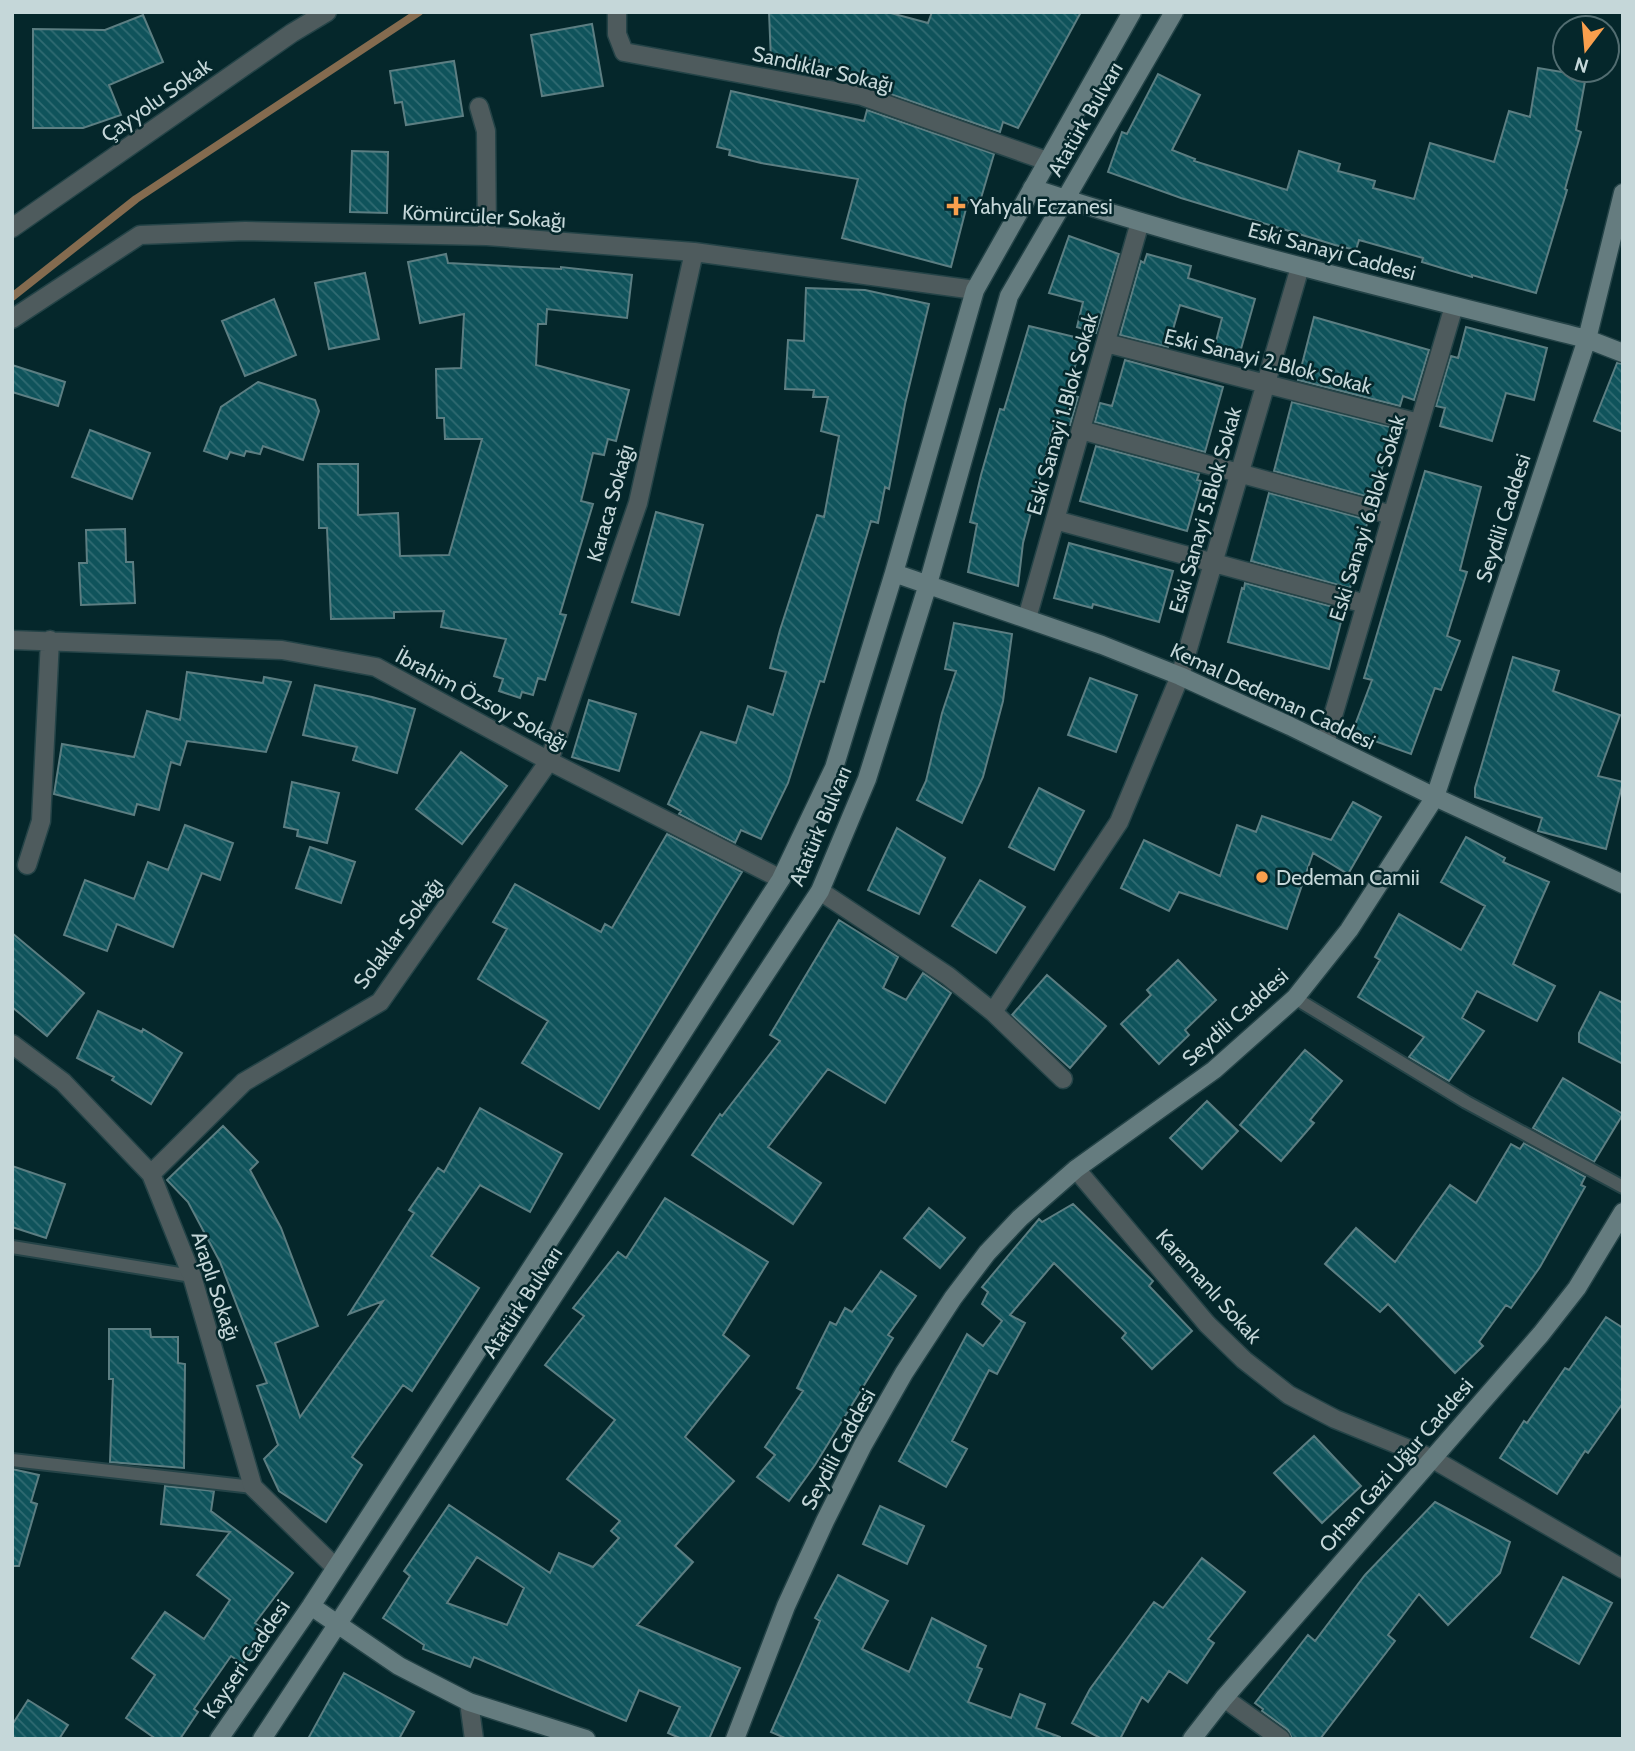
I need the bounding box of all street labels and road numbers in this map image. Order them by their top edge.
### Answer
street label: Sandıklar Sokağı [750,41,896,97]
street label: Çayyolu Sokak [96,53,216,147]
street label: Atatürk Bulvarı [1042,57,1128,181]
street label: Kömürcüler Sokağı [401,199,567,233]
street label: Eski Sanayi Caddesi [1245,217,1419,285]
street label: Eski Sanayi 1.Blok Sokak [1021,309,1103,518]
street label: Eski Sanayi 2.Blok Sokak [1162,323,1375,399]
street label: Eski Sanayi 5.Blok Sokak [1164,403,1247,616]
street label: Eski Sanayi 6.Blok Sokak [1324,411,1410,624]
street label: Karaca Sokağı [581,441,639,565]
street label: Seydili Caddesi [1470,451,1536,585]
street label: Kemal Dedeman Caddesi [1166,637,1380,755]
street label: İbrahim Özsoy Sokağı [391,643,573,755]
street label: Atatürk Bulvarı [784,762,856,890]
street label: Solaklar Sokağı [348,872,448,994]
street label: Seydili Caddesi [1177,963,1293,1071]
street label: Karamanlı Sokak [1151,1224,1267,1349]
street label: Araplı Sokağı [187,1228,245,1344]
street label: Atatürk Bulvarı [477,1242,567,1362]
street label: Orhan Gazi Uğur Caddesi [1314,1373,1478,1557]
street label: Seydili Caddesi [796,1384,880,1514]
street label: Kayseri Caddesi [197,1595,295,1723]

